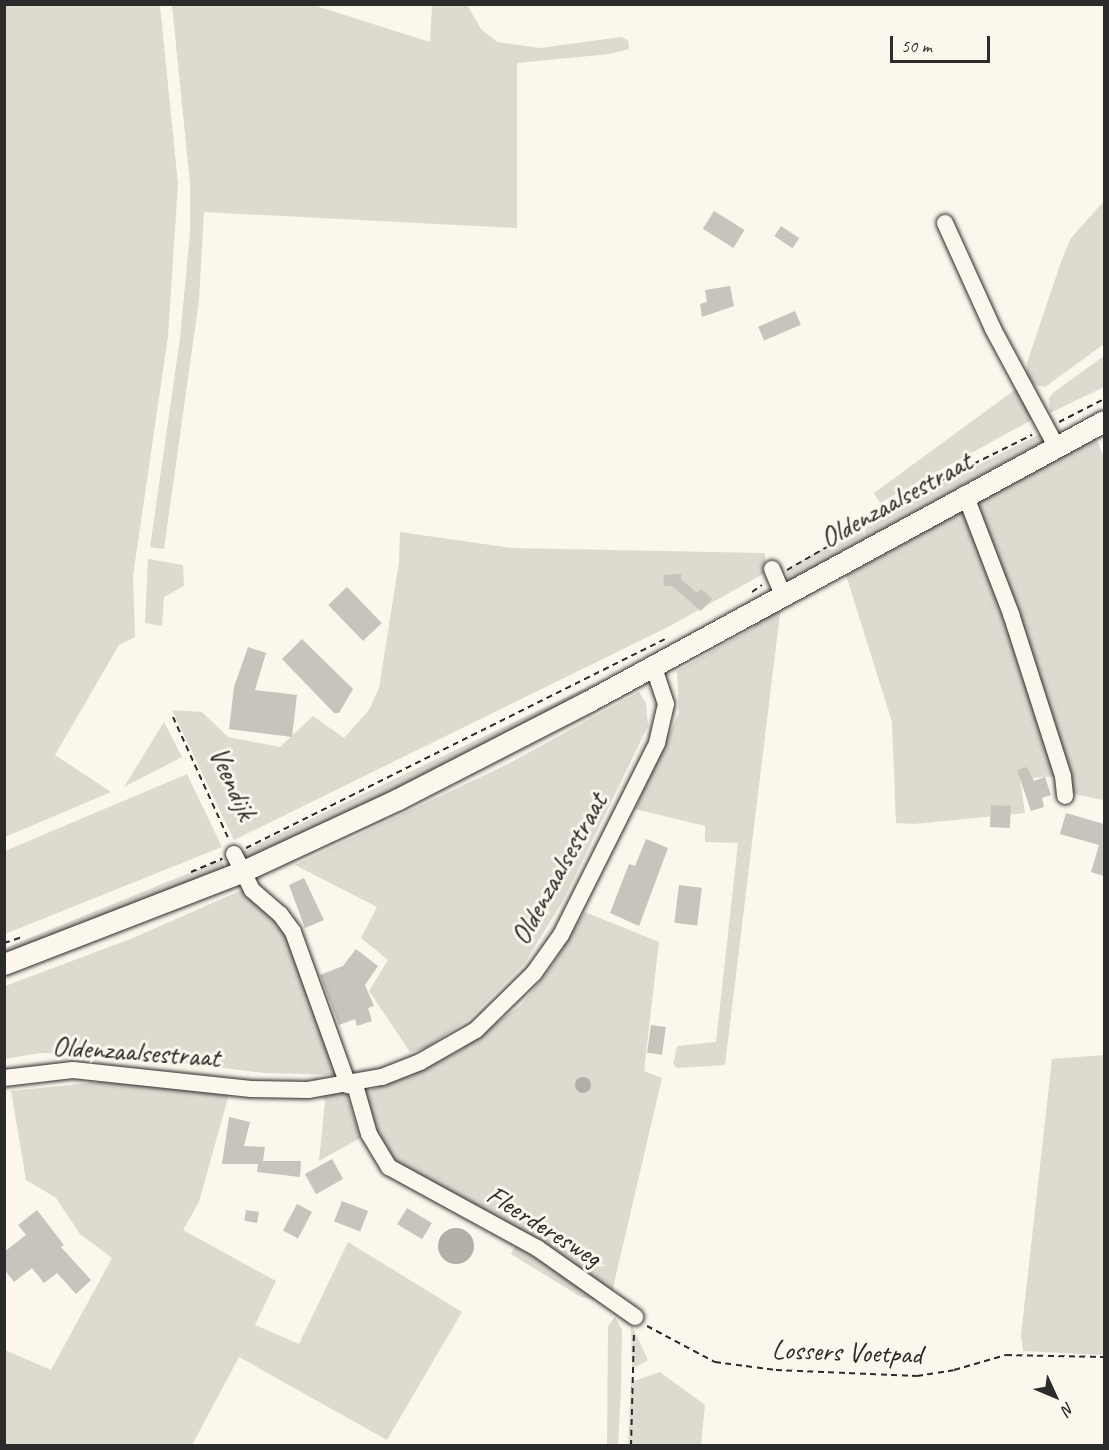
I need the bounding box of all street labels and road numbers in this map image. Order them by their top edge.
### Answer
street label: Oldenzaalsestraat [815,445,977,555]
street label: Veendijk [202,742,264,824]
street label: Oldenzaalsestraat [504,788,614,950]
street label: Oldenzaalsestraat [51,1029,221,1075]
street label: Fleerderesweg [481,1178,607,1274]
street label: Lossers Voetpad [771,1333,923,1371]

